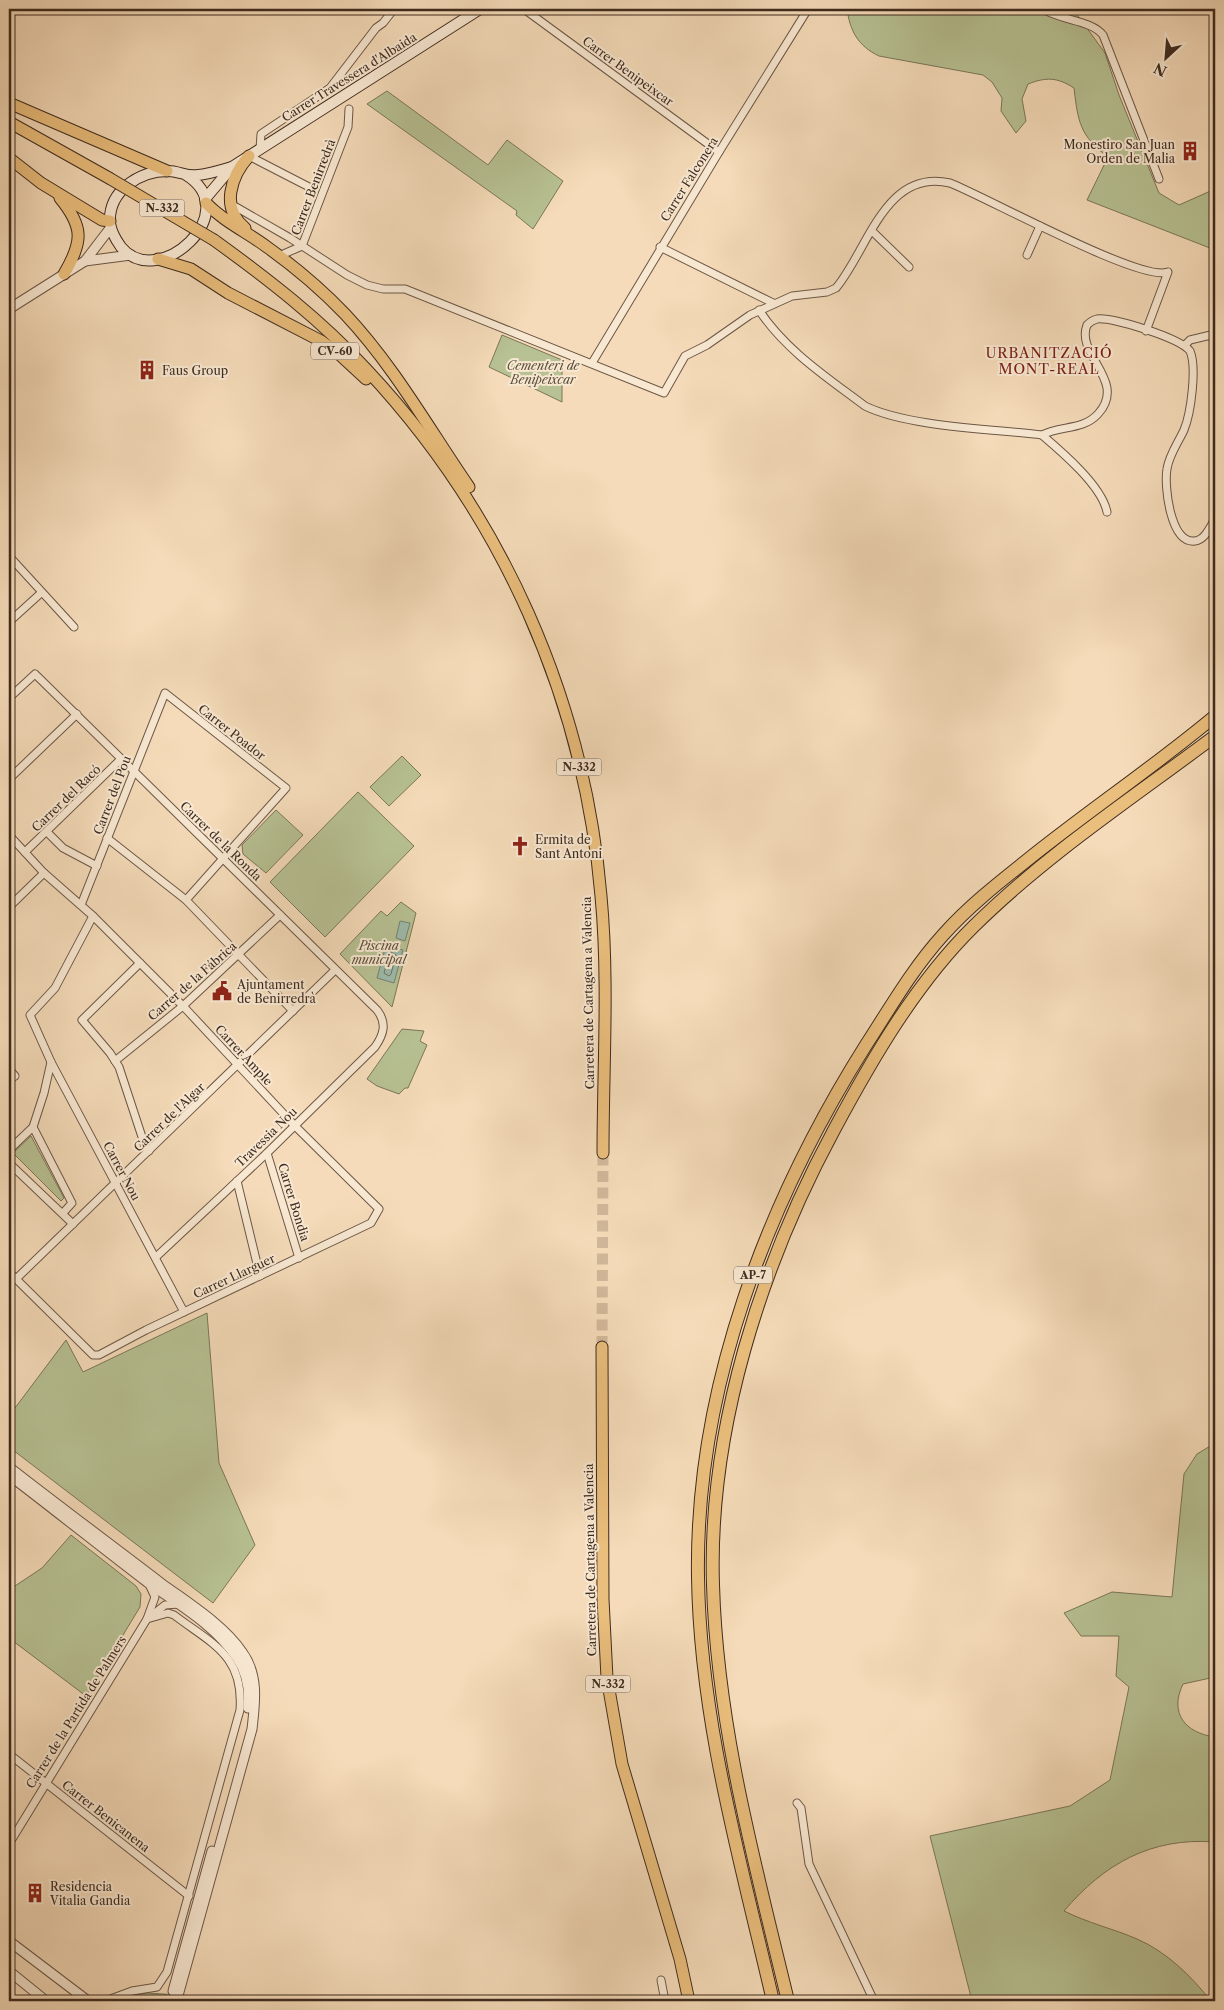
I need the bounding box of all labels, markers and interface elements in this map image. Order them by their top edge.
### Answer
street label: Carrer Travessera d'Albaida [279,29,420,125]
north arrow [1142,32,1192,82]
street label: Carrer Benipeixcar [580,33,676,109]
text: N [1151,59,1170,80]
street label: Carrer Falconera [657,133,721,224]
street label: Carrer Benirredrà [288,136,338,237]
place label: Monestiro San Juan Orden de Malia [1064,137,1176,166]
building icon: Monestiro San Juan Orden de Malia [1179,140,1201,162]
road number: N-332 [140,200,184,217]
road number: CV-60 [311,342,359,360]
district label: URBANITZACIÓ MONT-REAL [985,343,1113,378]
park label: Cementeri de Benipeixcar [507,358,581,387]
building icon: Faus Group [136,359,158,381]
place label: Faus Group [162,363,228,378]
street label: Carrer Poador [195,701,269,763]
street label: Carrer del Pou [90,753,134,837]
road number: N-332 [556,759,602,776]
street label: Carrer del Racó [28,761,104,835]
street label: Carrer de la Ronda [177,798,265,884]
place label: Ermita de Sant Antoni [535,832,602,861]
church icon: Ermita de Sant Antoni [509,835,531,857]
street label: Carretera de Cartagena a Valencia [579,896,597,1090]
street label: Carrer de la Fábrica [145,938,240,1024]
park label: Piscina municipal [351,938,407,967]
place label: Ajuntament de Benirredrà [236,977,316,1006]
public building icon: Ajuntament de Benirredrà [211,980,233,1002]
street label: Carrer Ample [212,1022,276,1089]
street label: Carrer de l'Algar [130,1079,208,1155]
street label: Travessia Nou [232,1103,300,1170]
street label: Carrer Nou [100,1139,144,1204]
street label: Carrer Bondia [275,1161,313,1243]
street label: Carrer Llarguer [191,1250,277,1302]
road number: AP-7 [734,1266,772,1284]
street label: Carretera de Cartagena a Valencia [581,1463,599,1657]
street label: Carrer de la Partida de Palmers [23,1633,129,1791]
road number: N-332 [586,1676,630,1692]
street label: Carrer Benicanena [59,1777,153,1855]
place label: Residencia Vitalia Gandia [49,1879,131,1908]
building icon: Residencia Vitalia Gandia [24,1882,46,1904]

